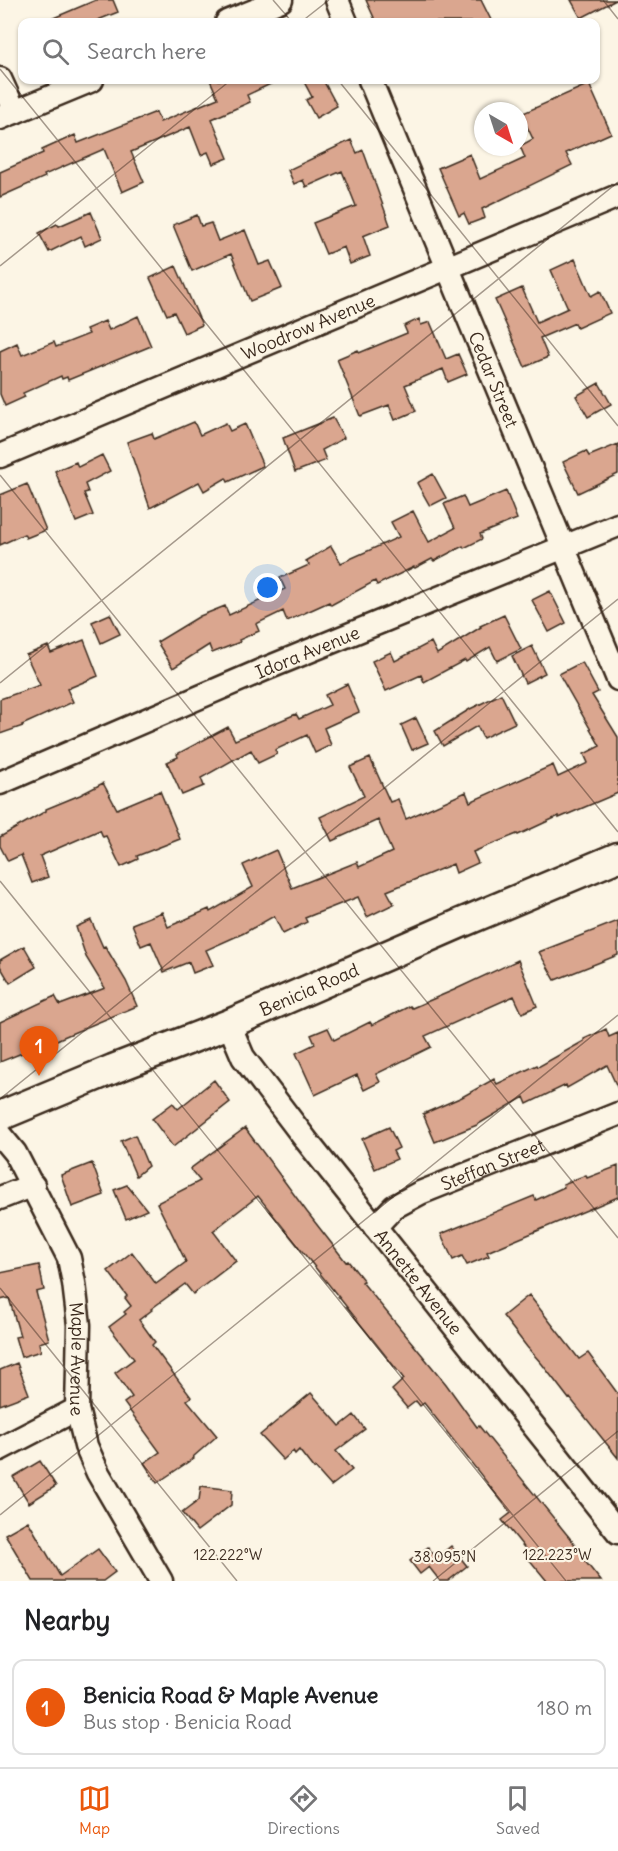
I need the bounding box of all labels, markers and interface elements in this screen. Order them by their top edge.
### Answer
search box [18,18,600,84]
icon: search [39,35,72,68]
text: Search here [87,37,206,65]
north arrow [474,102,528,156]
street label: Woodrow Avenue [238,288,378,365]
street label: Cedar Street [464,328,524,431]
your location [253,573,282,602]
street label: Idora Avenue [252,620,363,683]
street label: Benicia Road [256,957,363,1021]
pin: 1 [20,1026,58,1076]
street label: Steffan Street [437,1133,548,1195]
street label: Annette Avenue [370,1224,468,1339]
street label: Maple Avenue [65,1301,91,1418]
text: 122.222°W [194,1545,263,1564]
text: 122.223°W [522,1545,592,1564]
text: 38.095°N [414,1547,476,1566]
text: Nearby [24,1604,110,1637]
text: Benicia Road & Maple Avenue [83,1681,378,1709]
text: 1 [42,1695,49,1720]
text: 180 m [537,1695,592,1720]
text: Bus stop · Benicia Road [83,1709,292,1734]
tab: Map [78,1782,111,1838]
tab: Directions [267,1782,340,1838]
tab: Saved [496,1782,540,1838]

